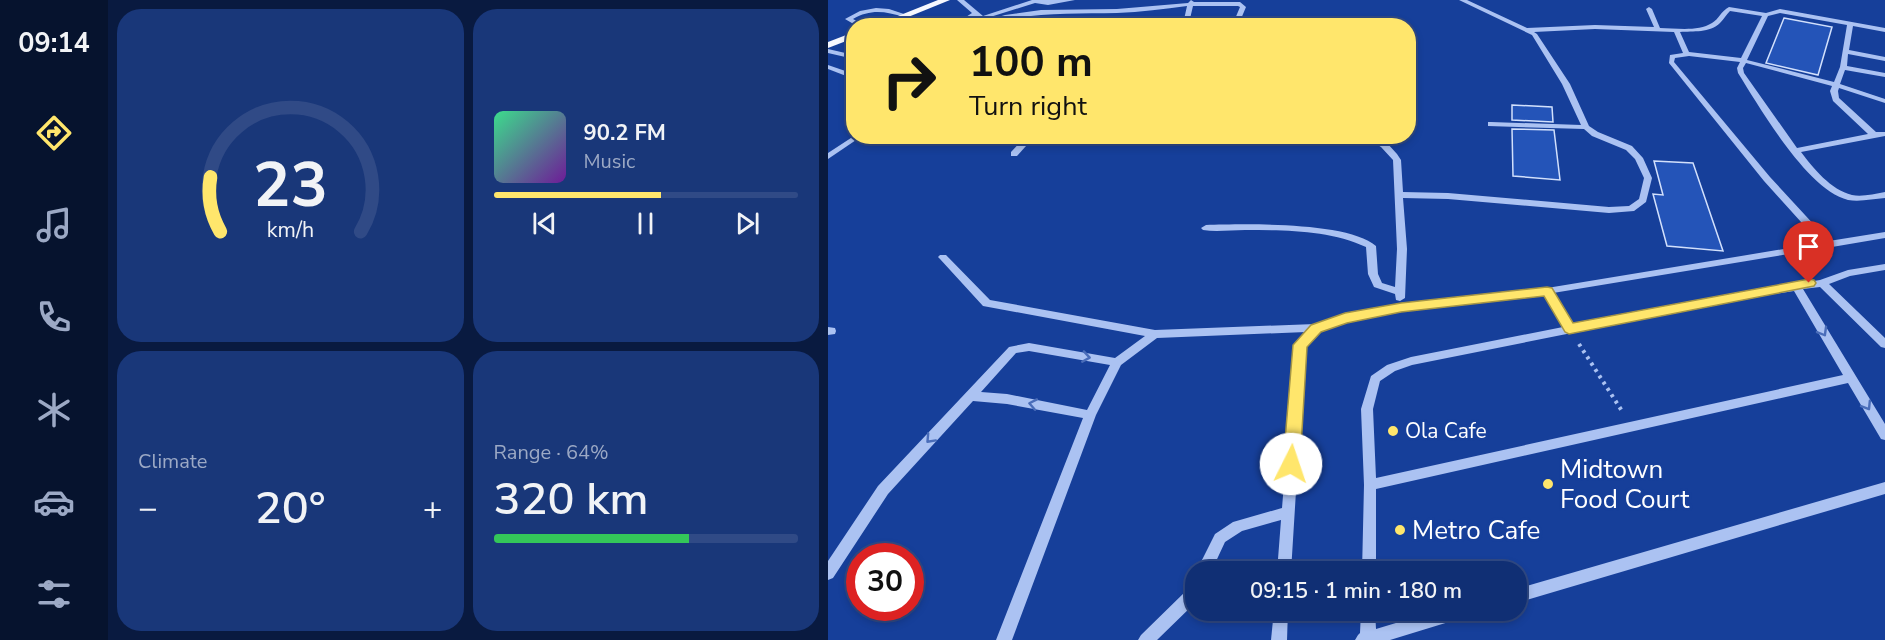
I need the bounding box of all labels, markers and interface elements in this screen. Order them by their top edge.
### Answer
text: 09:14 [18,25,90,62]
text: 100 m [969,34,1093,91]
icon: right [870,42,948,120]
text: Turn right [969,88,1087,125]
icon: directions [33,112,75,154]
text: 90.2 FM [584,118,666,148]
text: 23 [253,144,328,229]
text: Music [584,148,635,175]
icon: music [33,204,75,246]
icon: previous [528,207,561,240]
icon: pause [629,207,662,240]
icon: next [731,207,764,240]
text: km/h [267,216,314,246]
pin [1783,221,1834,283]
icon: arrive [1792,230,1825,263]
icon: phone [33,296,75,338]
one-way arrow [1815,326,1827,336]
one-way arrow [1081,350,1090,362]
icon: climate [33,389,75,431]
one-way arrow [1028,398,1038,411]
one-way arrow [1860,400,1872,410]
place label: Ola Cafe [1405,417,1487,445]
marker: Ola Cafe [1386,424,1400,438]
one-way arrow [926,432,937,442]
position arrow [1259,432,1323,496]
text: Range · 64% [494,439,609,466]
text: Climate [138,448,207,475]
place label: Midtown Food Court [1560,452,1690,517]
text: 320 km [494,469,649,530]
marker: Midtown Food Court [1541,477,1555,491]
text: 20° [255,478,326,539]
icon: car [33,481,75,523]
text: − [138,486,158,531]
text: + [423,486,442,531]
place label: Metro Cafe [1412,513,1540,548]
marker: Metro Cafe [1393,523,1407,537]
speed limit sign: 30 [846,543,924,621]
icon: filters [33,573,75,615]
text: 09:15 · 1 min · 180 m [1250,576,1462,606]

